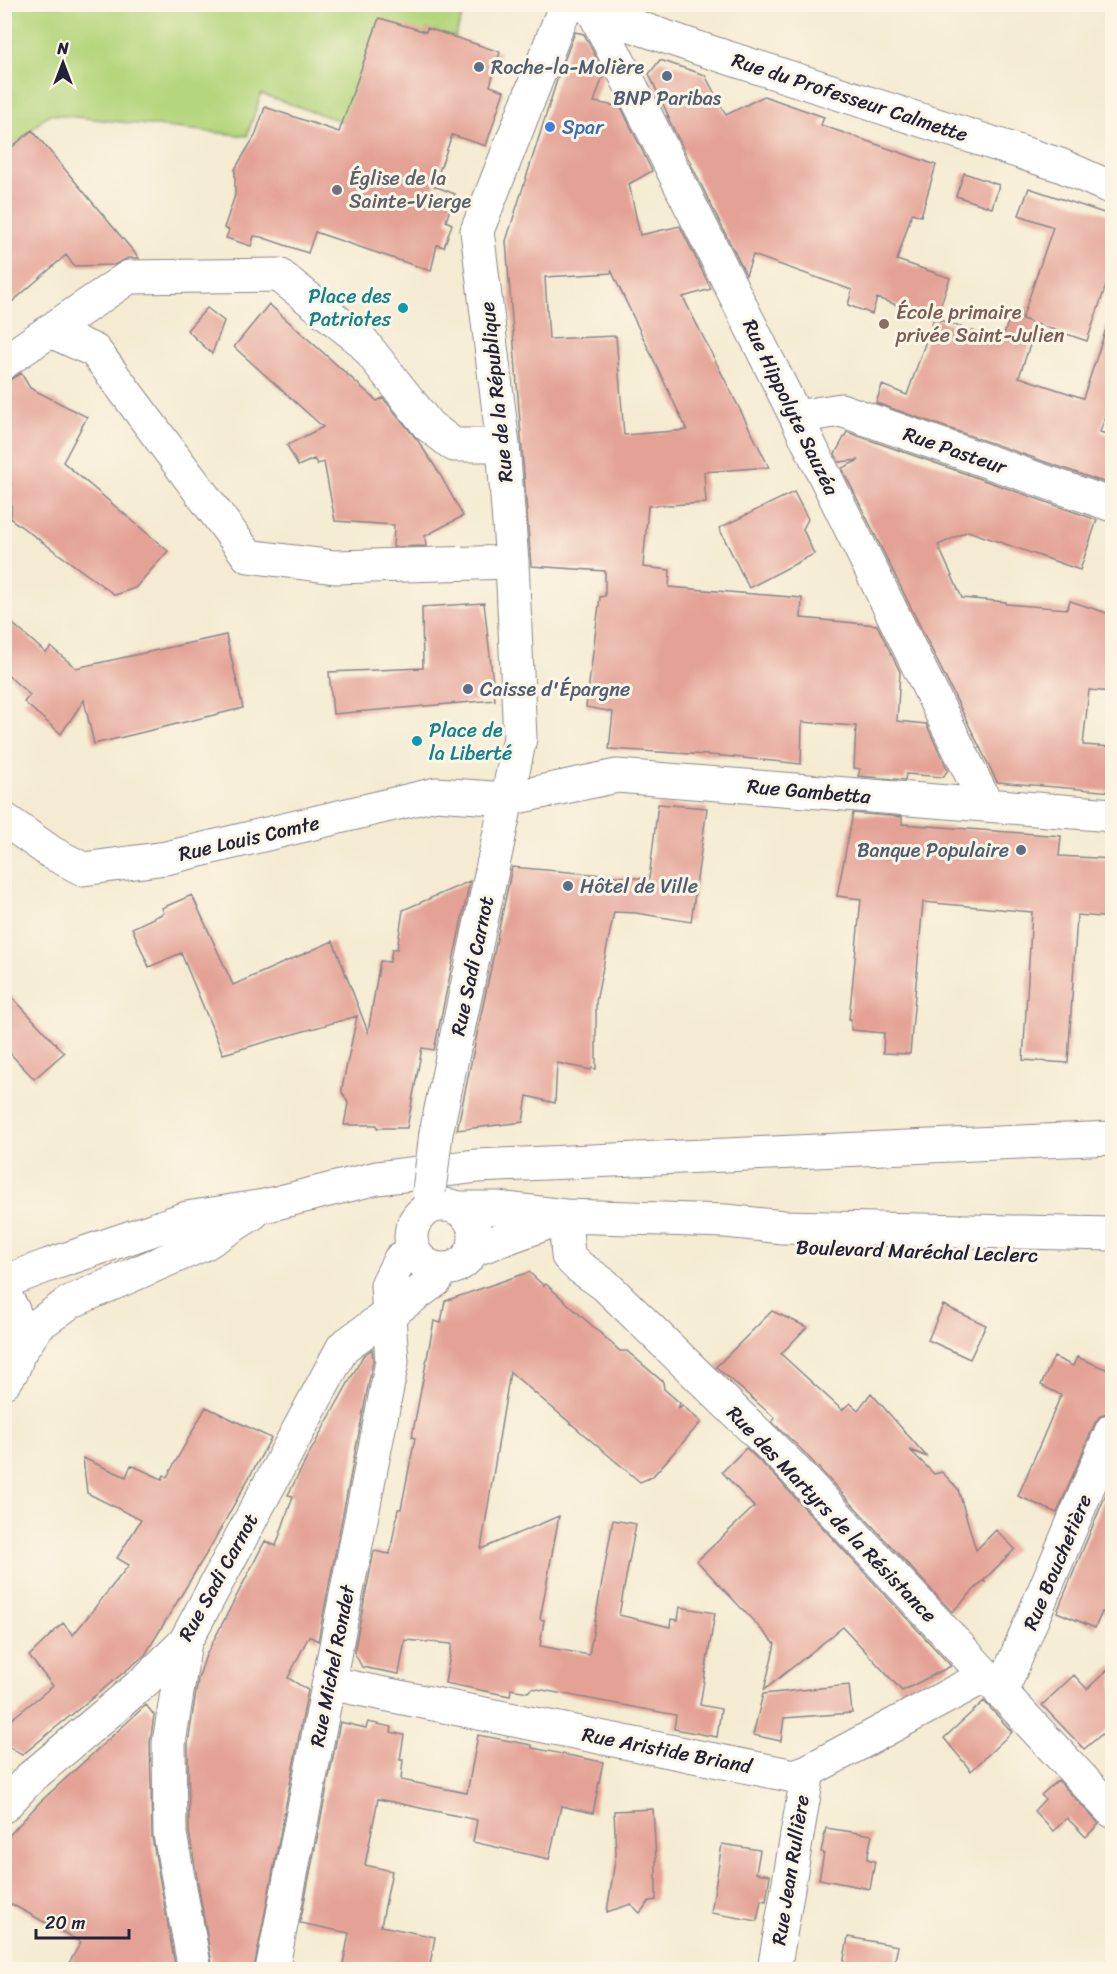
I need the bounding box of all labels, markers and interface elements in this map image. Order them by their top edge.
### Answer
north arrow [33,33,93,93]
text: N [56,34,69,63]
street label: Rue du Professeur Calmette [727,43,972,152]
place label: Roche-la-Molière [491,50,645,85]
marker: Roche-la-Molière [472,60,486,74]
marker: BNP Paribas [660,69,674,83]
place label: BNP Paribas [613,81,722,116]
place label: Spar [562,110,605,145]
marker: Spar [543,120,557,134]
place label: Église de la Sainte-Vierge [349,161,472,219]
marker: Église de la Sainte-Vierge [330,183,344,197]
place label: Place des Patriotes [308,279,392,337]
place label: École primaire privée Saint-Julien [895,295,1065,353]
street label: Rue de la République [470,300,523,484]
marker: Place des Patriotes [396,301,410,315]
street label: Rue Hippolyte Sauzéa [733,313,849,502]
marker: École primaire privée Saint-Julien [877,317,891,331]
street label: Rue Pasteur [898,416,1012,485]
place label: Caisse d'Épargne [480,672,630,707]
marker: Caisse d'Épargne [461,682,475,696]
place label: Place de la Liberté [429,713,512,771]
marker: Place de la Liberté [410,734,424,748]
street label: Rue Gambetta [746,769,873,814]
street label: Rue Louis Comte [175,805,323,872]
place label: Banque Populaire [857,833,1009,868]
marker: Banque Populaire [1014,843,1028,857]
place label: Hôtel de Ville [580,869,698,904]
marker: Hôtel de Ville [561,879,575,893]
street label: Rue Sadi Carnot [441,893,504,1039]
street label: Boulevard Maréchal Leclerc [795,1230,1039,1273]
street label: Rue des Martyrs de la Résistance [718,1397,946,1631]
street label: Rue Bouchetière [1013,1489,1102,1636]
street label: Rue Sadi Carnot [169,1506,268,1648]
street label: Rue Michel Rondet [300,1581,365,1750]
street label: Rue Aristide Briand [579,1717,756,1784]
street label: Rue Jean Rullière [761,1792,820,1948]
scale bar [36,1902,129,1940]
text: 20 m [45,1907,85,1939]

